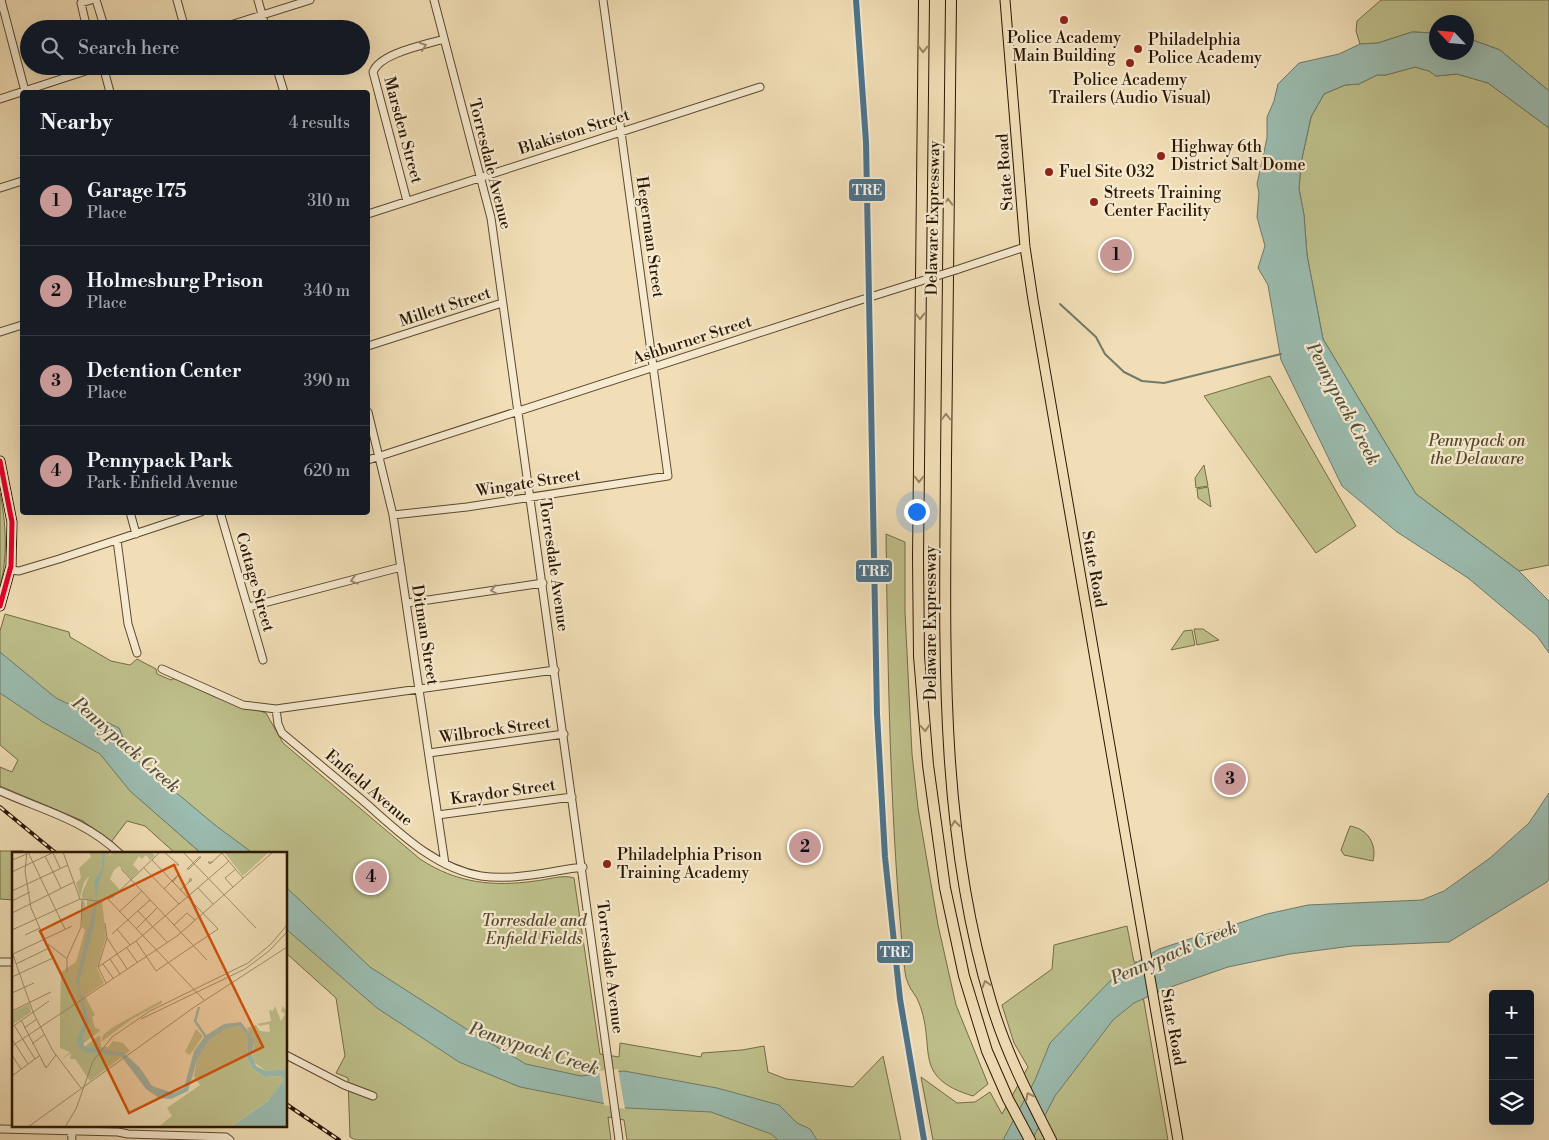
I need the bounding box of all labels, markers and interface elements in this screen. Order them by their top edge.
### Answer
marker: Police Academy Main Building [1058,14,1070,26]
north arrow [1429,15,1474,60]
search box [20,20,370,75]
place label: Police Academy Main Building [1007,28,1121,66]
place label: Philadelphia Police Academy [1148,30,1262,68]
icon: search [38,34,66,62]
text: Search here [78,36,179,60]
one-way arrow [419,41,427,51]
marker: Philadelphia Police Academy [1132,43,1144,55]
one-way arrow [918,45,928,53]
marker: Police Academy Trailers (Audio Visual) [1124,57,1136,69]
place label: Police Academy Trailers (Audio Visual) [1049,70,1211,108]
street label: Marsden Street [379,74,427,186]
street label: Torresdale Avenue [464,97,516,231]
street label: Blakiston Street [515,105,632,160]
text: Nearby [40,110,113,136]
text: 4 results [289,113,350,133]
street label: State Road [992,133,1018,211]
place label: Highway 6th District Salt Dome [1171,137,1306,175]
street label: Delaware Expressway [922,140,944,296]
marker: Highway 6th District Salt Dome [1155,150,1167,162]
place label: Fuel Site 032 [1059,162,1154,182]
marker: Fuel Site 032 [1043,166,1055,178]
street label: Hegerman Street [632,175,668,299]
line badge: TRE [848,178,886,202]
text: Garage 175 [87,179,187,203]
text: TRE [852,182,882,200]
place label: Streets Training Center Facility [1104,183,1222,221]
text: 1 [52,191,60,211]
text: 310 m [307,191,350,211]
marker: Streets Training Center Facility [1088,196,1100,208]
one-way arrow [943,198,953,206]
text: Place [87,203,127,223]
pin: 1 [1100,236,1132,274]
text: Holmesburg Prison [87,269,263,293]
text: 2 [51,281,61,301]
text: 340 m [303,281,350,301]
street label: Millett Street [397,283,494,331]
text: Place [87,293,127,313]
street label: Ashburner Street [629,311,754,369]
one-way arrow [915,312,925,320]
water label: Pennypack Creek [1301,338,1385,469]
text: Detention Center [87,359,242,383]
text: 3 [51,371,61,391]
text: 390 m [304,371,350,391]
text: Place [87,383,127,403]
one-way arrow [941,413,951,420]
park label: Pennypack on the Delaware [1428,431,1527,469]
text: Pennypack Park [87,449,233,473]
text: 4 [51,461,61,481]
text: 620 m [303,461,350,481]
street label: Wingate Street [473,465,582,501]
text: Park · Enfield Avenue [87,473,238,493]
one-way arrow [914,475,924,483]
street label: Torresdale Avenue [535,497,573,633]
your location [904,499,930,525]
street label: State Road [1077,529,1111,609]
street label: Cottage Street [231,530,279,634]
street label: Delaware Expressway [921,545,941,701]
line badge: TRE [855,559,893,583]
text: TRE [859,563,889,581]
one-way arrow [350,574,359,585]
street label: Ditman Street [407,583,443,687]
one-way arrow [490,584,498,595]
water label: Pennypack Creek [67,691,185,798]
street label: Wilbrock Street [437,712,552,748]
one-way arrow [919,725,930,733]
street label: Enfield Avenue [321,746,417,830]
pin: 3 [1214,760,1246,798]
street label: Kraydor Street [449,775,557,809]
one-way arrow [950,820,961,828]
pin: 2 [789,828,821,866]
place label: Philadelphia Prison Training Academy [617,845,762,883]
inset map [12,852,288,1128]
pin: 4 [355,858,387,896]
marker: Philadelphia Prison Training Academy [601,858,613,870]
street label: Torresdale Avenue [592,899,628,1035]
park label: Torresdale and Enfield Fields [481,911,588,949]
water label: Pennypack Creek [1106,916,1241,990]
line badge: TRE [876,940,914,964]
text: TRE [880,944,910,962]
one-way arrow [981,980,991,988]
street label: State Road [1156,987,1190,1067]
map controls [1489,990,1534,1125]
button: + [1489,990,1534,1035]
water label: Pennypack Creek [465,1017,602,1081]
button: − [1489,1035,1534,1080]
button: layers [1489,1080,1534,1125]
one-way arrow [1025,1093,1035,1102]

